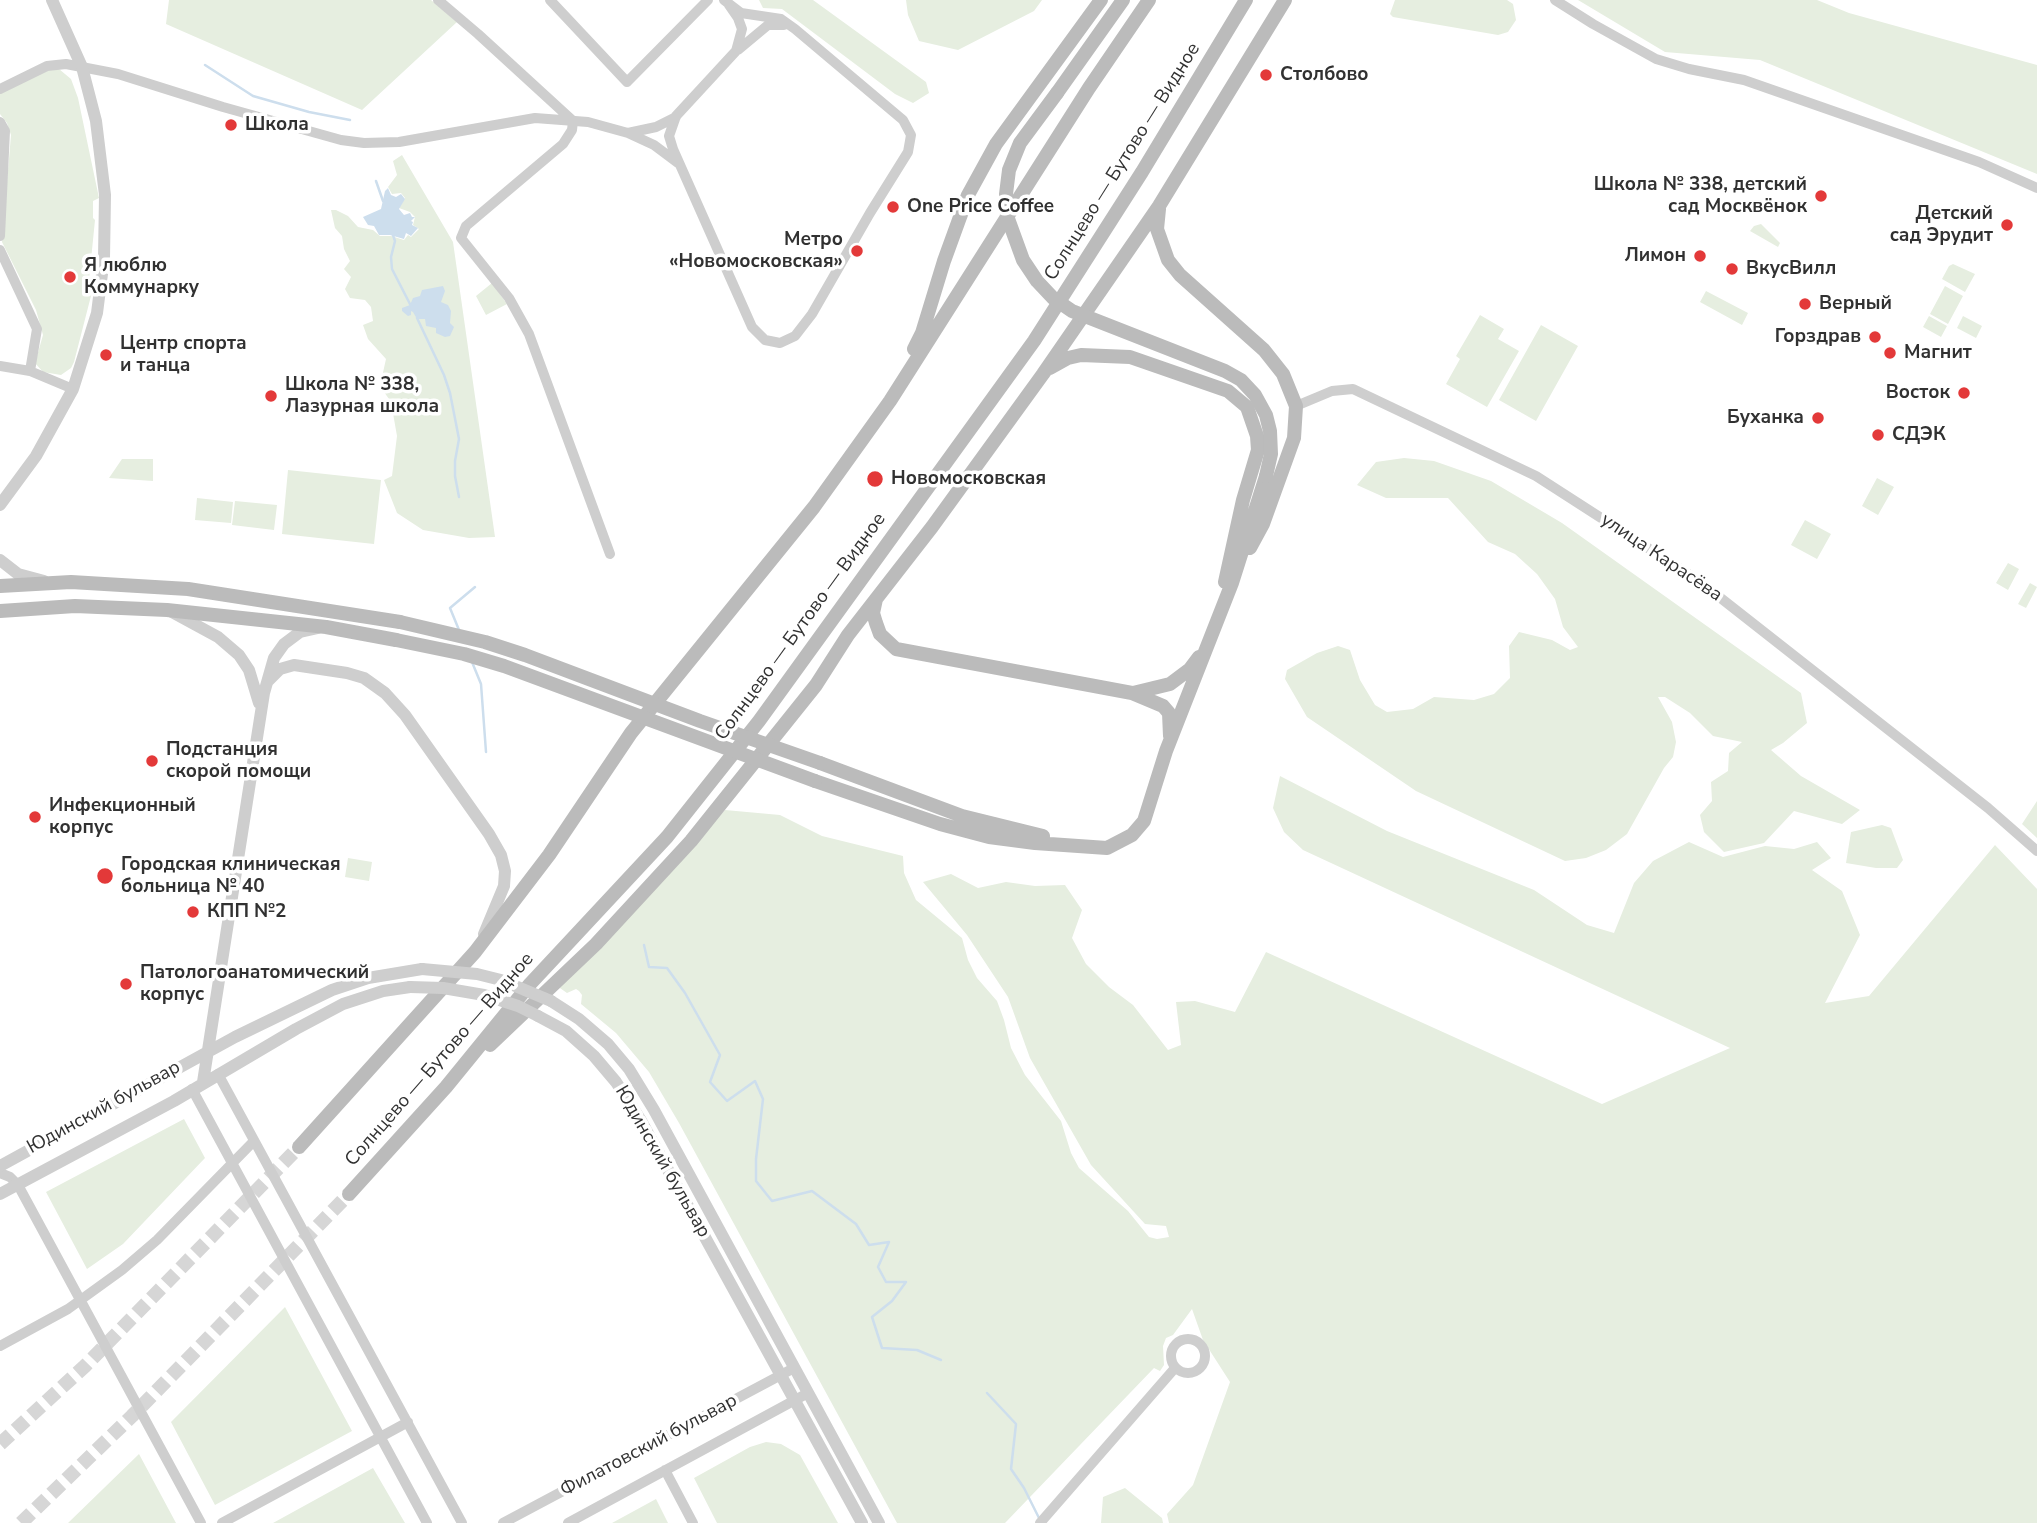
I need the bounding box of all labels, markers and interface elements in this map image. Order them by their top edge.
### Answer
street label: Солнцево — Бутово — Видное [1040,39,1206,285]
place label: Столбово [1280,64,1369,86]
marker: Столбово [1258,67,1274,83]
place label: Школа [245,114,309,136]
marker: Школа [223,117,239,133]
place label: Школа № 338, детский сад Москвёнок [1594,174,1807,218]
marker: Школа № 338, детский сад Москвёнок [1813,188,1829,204]
place label: One Price Coffee [907,196,1054,218]
marker: One Price Coffee [885,199,901,215]
place label: Детский сад Эрудит [1890,203,1993,247]
marker: Детский сад Эрудит [1999,217,2015,233]
place label: Метро «Новомосковская» [669,229,843,273]
marker: Метро «Новомосковская» [849,243,865,259]
place label: Лимон [1624,245,1686,267]
marker: Лимон [1692,248,1708,264]
place label: Я люблю Коммунарку [84,255,199,299]
place label: ВкусВилл [1746,258,1836,280]
marker: ВкусВилл [1724,261,1740,277]
marker: Я люблю Коммунарку [62,269,78,285]
place label: Верный [1819,293,1892,315]
marker: Верный [1797,296,1813,312]
place label: Горздрав [1775,326,1861,348]
marker: Горздрав [1867,329,1883,345]
place label: Центр спорта и танца [120,333,247,377]
place label: Магнит [1904,342,1972,364]
marker: Магнит [1882,345,1898,361]
marker: Центр спорта и танца [98,347,114,363]
place label: Школа № 338, Лазурная школа [285,374,439,418]
place label: Восток [1886,382,1950,404]
marker: Восток [1956,385,1972,401]
marker: Школа № 338, Лазурная школа [263,388,279,404]
place label: Буханка [1727,407,1804,429]
marker: Буханка [1810,410,1826,426]
place label: СДЭК [1892,424,1946,446]
marker: СДЭК [1870,427,1886,443]
place label: Новомосковская [891,468,1046,490]
marker: Новомосковская [865,469,885,489]
street label: Солнцево — Бутово — Видное [711,509,891,745]
street label: улица Карасёва [1596,509,1726,607]
place label: Подстанция скорой помощи [166,739,311,783]
marker: Подстанция скорой помощи [144,753,160,769]
place label: Инфекционный корпус [49,795,196,839]
marker: Инфекционный корпус [27,809,43,825]
place label: Городская клиническая больница № 40 [121,854,341,898]
marker: Городская клиническая больница № 40 [95,866,115,886]
place label: КПП №2 [207,901,286,923]
marker: КПП №2 [185,904,201,920]
street label: Солнцево — Бутово — Видное [341,948,539,1172]
place label: Патологоанатомический корпус [140,962,369,1006]
marker: Патологоанатомический корпус [118,976,134,992]
street label: Юдинский бульвар [23,1056,185,1160]
street label: Юдинский бульвар [609,1082,715,1242]
street label: Филатовский бульвар [557,1390,741,1502]

